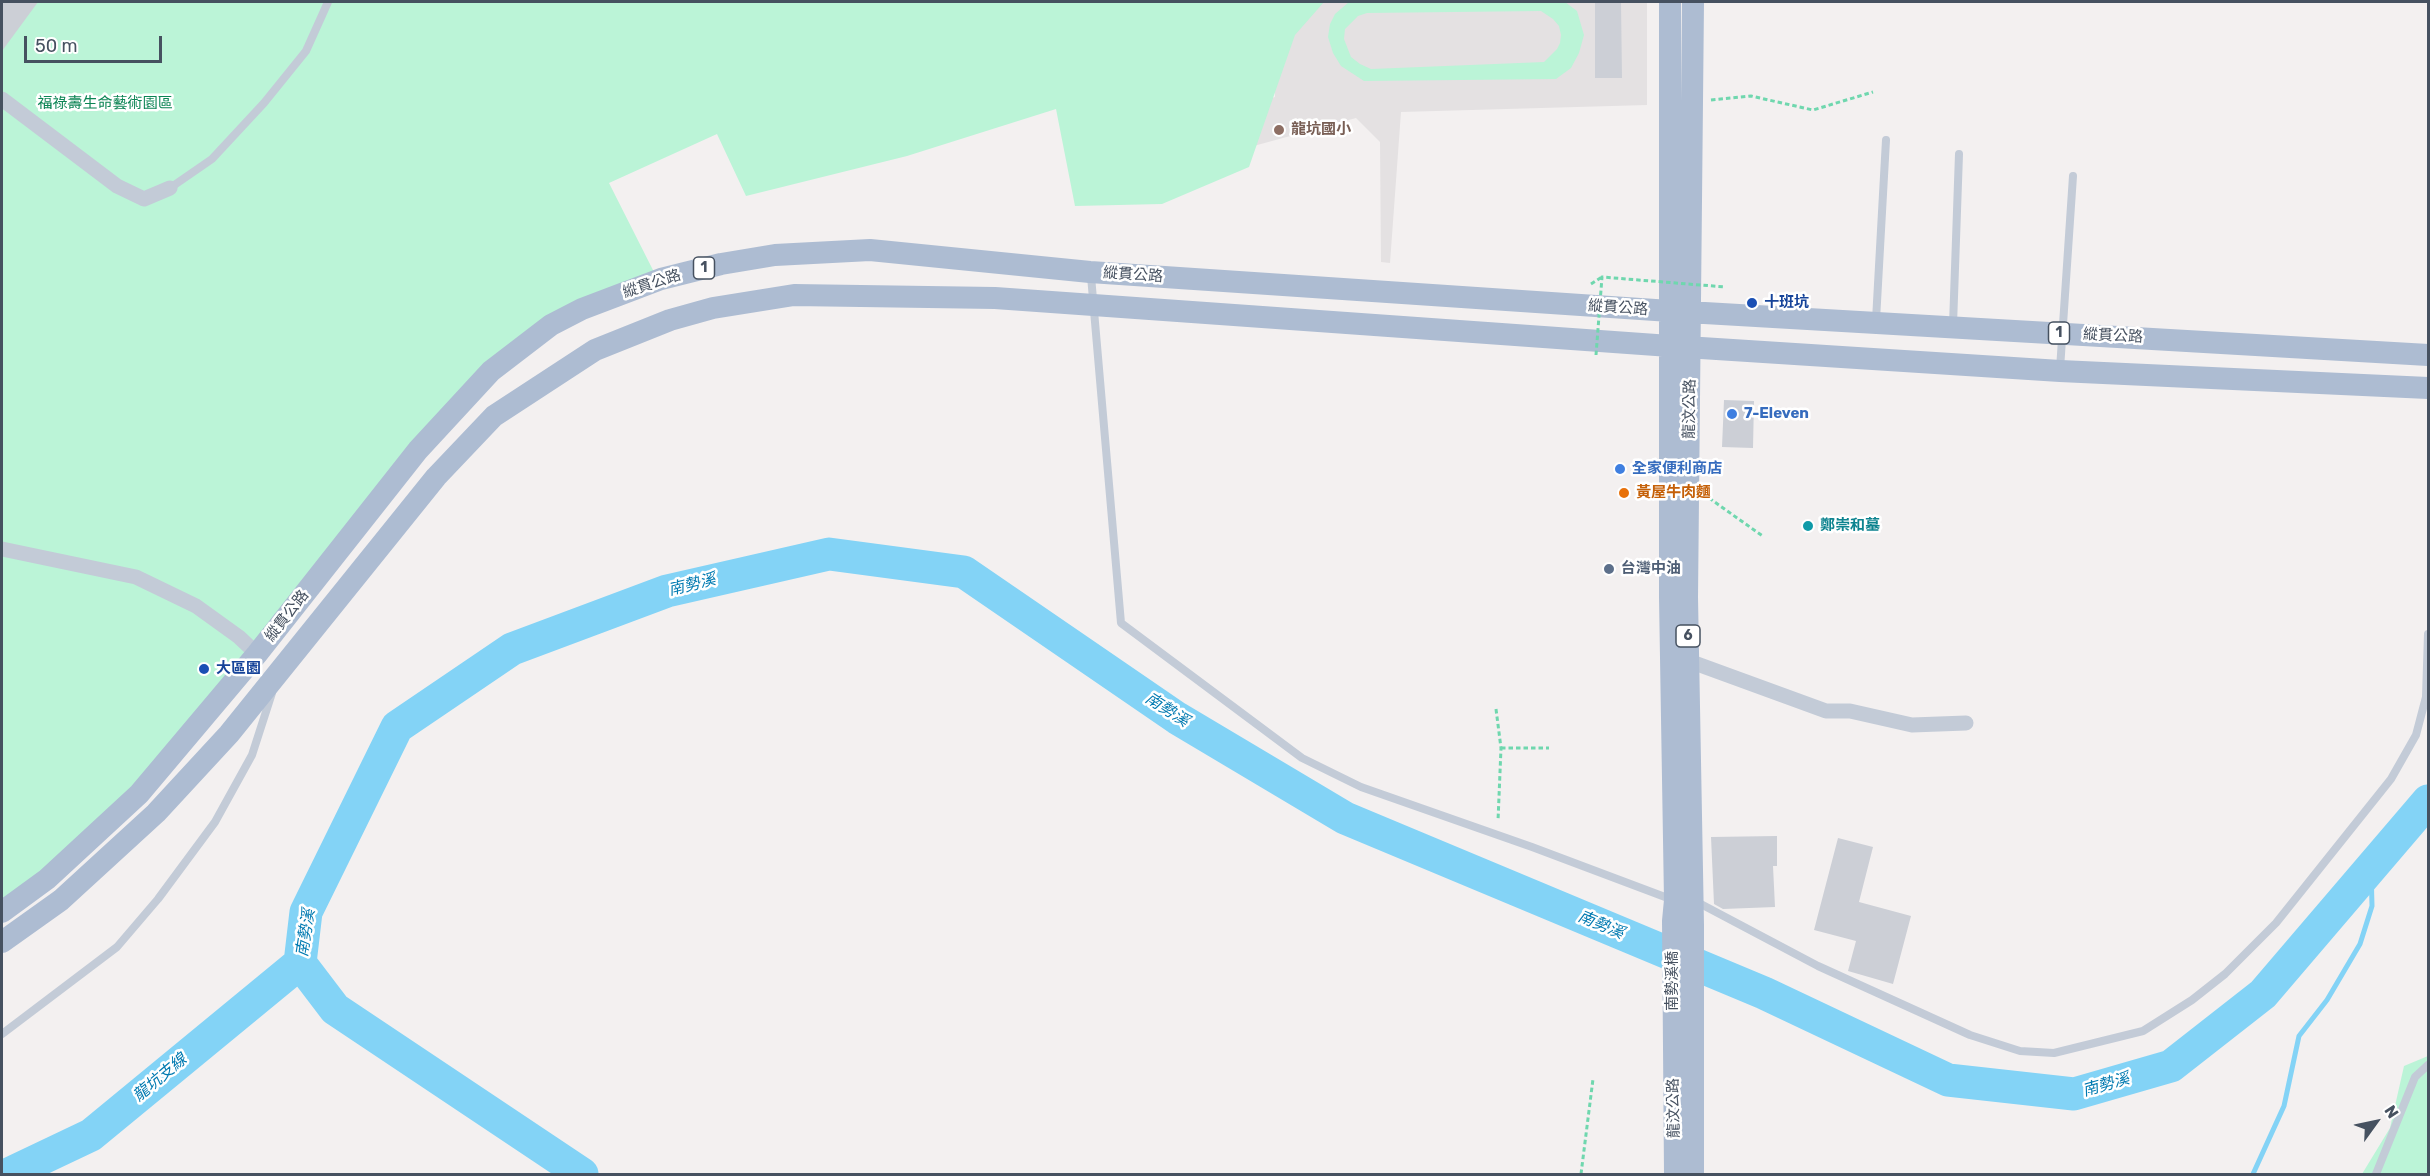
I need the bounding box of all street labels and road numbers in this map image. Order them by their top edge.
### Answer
road number: 1 [694,257,714,279]
street label: 縱貫公路 [1102,264,1164,286]
street label: 縱貫公路 [621,266,683,302]
street label: 縱貫公路 [1587,297,1649,319]
road number: 1 [2048,322,2070,344]
street label: 縱貫公路 [2083,325,2143,347]
street label: 龍汶公路 [1680,379,1700,439]
street label: 縱貫公路 [261,587,313,645]
road number: 6 [1676,625,1700,647]
street label: 南勢溪橋 [1664,951,1682,1011]
street label: 龍汶公路 [1664,1078,1684,1138]

